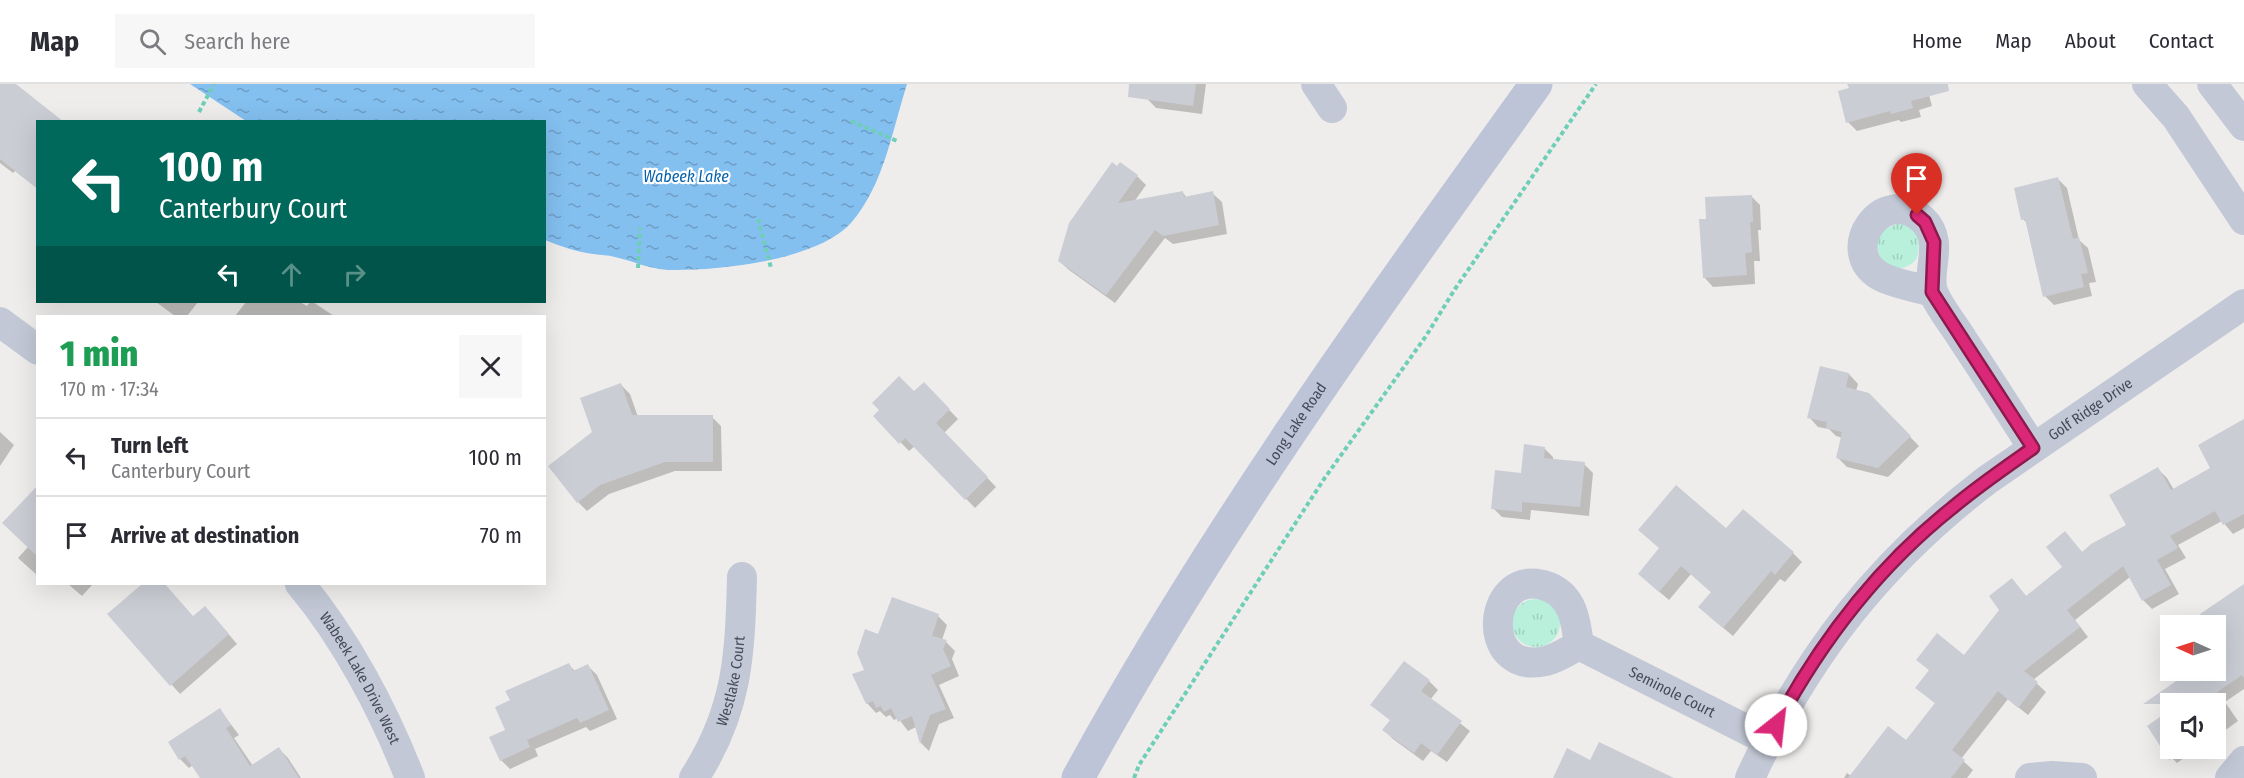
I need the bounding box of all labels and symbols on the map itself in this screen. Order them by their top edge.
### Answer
pin [1891,153,1942,215]
water label: Wabeek Lake [643,167,729,186]
street label: Golf Ridge Drive [2045,374,2136,444]
street label: Long Lake Road [1262,379,1330,469]
street label: Wabeek Lake Drive West [316,609,404,747]
north arrow [2160,615,2226,681]
street label: Westlake Court [713,635,749,729]
street label: Seminole Court [1626,663,1718,721]
position arrow [1744,693,1808,757]

